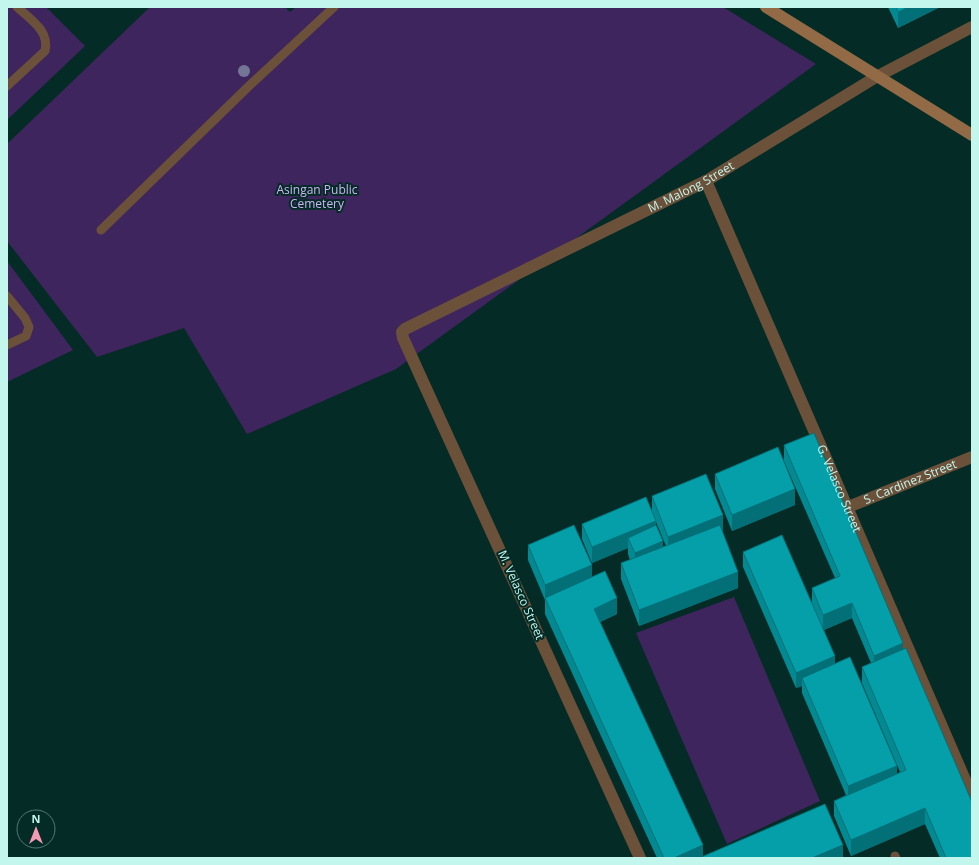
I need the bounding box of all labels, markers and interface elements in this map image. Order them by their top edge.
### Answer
street label: M. Malong Street [645,157,737,216]
park label: Asingan Public Cemetery [276,181,358,212]
street label: G. Velasco Street [813,442,866,535]
street label: S. Cardinez Street [861,455,959,508]
street label: M. Velasco Street [494,547,549,642]
north arrow [16,809,56,849]
text: N [32,811,40,826]

